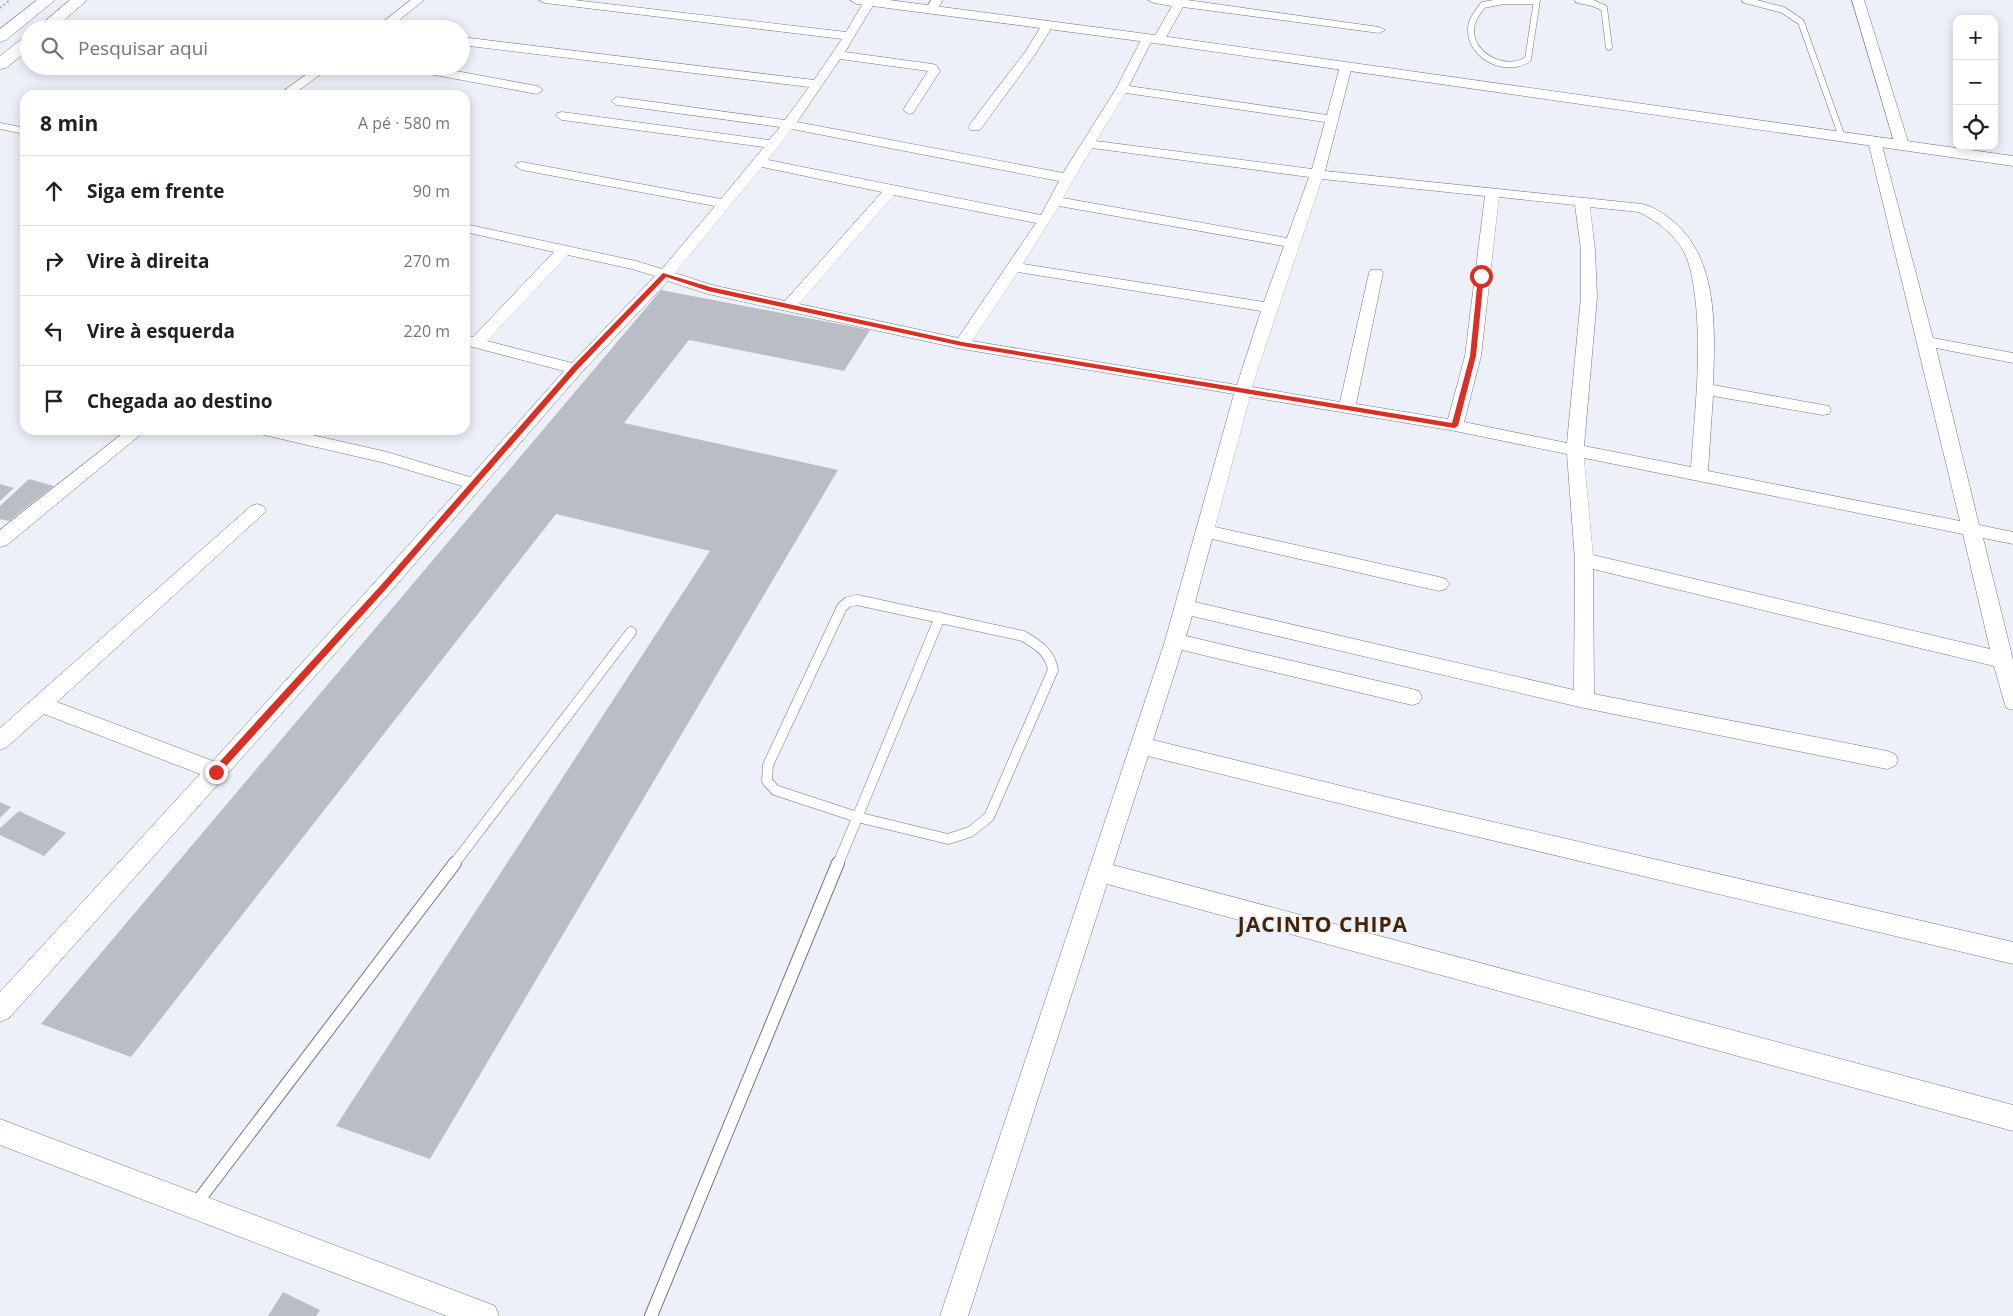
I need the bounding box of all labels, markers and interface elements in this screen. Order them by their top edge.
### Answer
map controls [1953,15,1998,150]
button: + [1953,15,1998,60]
search box [20,20,470,75]
icon: search [38,34,66,62]
text: Pesquisar aqui [78,35,208,61]
button: − [1953,60,1998,105]
button: locate [1953,105,1998,150]
text: 8 min [40,109,98,137]
text: A pé · 580 m [358,112,450,134]
icon: ahead [40,177,68,205]
text: Siga em frente [87,178,224,204]
text: 90 m [413,180,450,202]
icon: right [40,247,68,275]
text: Vire à direita [87,248,210,274]
text: 270 m [404,250,450,272]
route start [1470,265,1493,288]
icon: left [40,317,68,345]
text: Vire à esquerda [87,318,235,344]
text: 220 m [404,320,450,342]
icon: arrive [40,387,68,415]
text: Chegada ao destino [87,388,273,414]
route end [205,761,228,784]
district label: JACINTO CHIPA [1236,910,1408,938]

